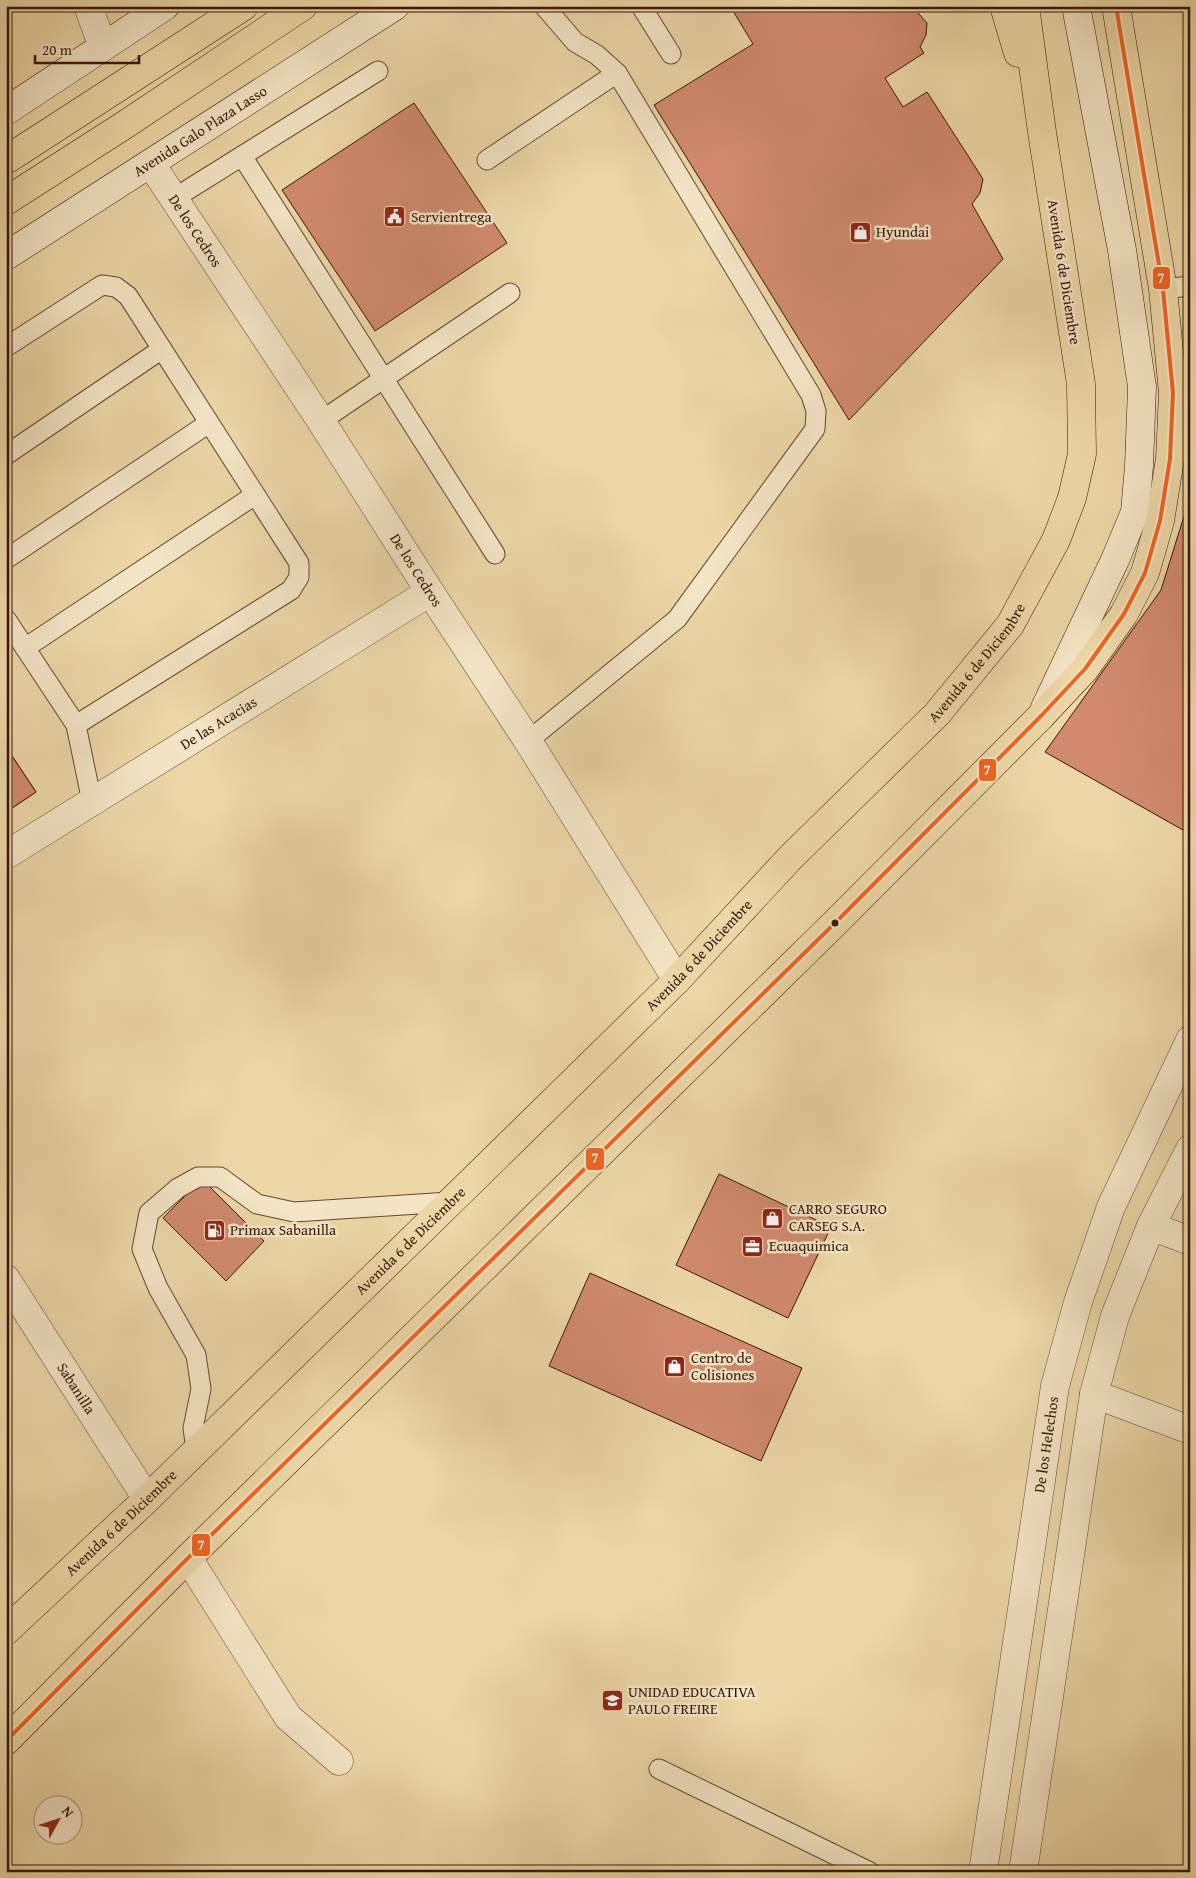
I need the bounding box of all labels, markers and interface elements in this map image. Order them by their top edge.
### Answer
scale bar [35,32,139,64]
text: 20 m [42,39,73,60]
street label: Avenida Galo Plaza Lasso [129,80,271,181]
street label: De los Cedros [164,190,227,271]
street label: Avenida 6 de Diciembre [1043,198,1086,346]
public building icon: Servientrega [383,205,407,229]
place label: Servientrega [411,206,492,227]
shop icon: Hyundai [848,220,872,244]
place label: Hyundai [876,221,929,242]
line badge: 7 [1152,266,1171,290]
text: 7 [1157,268,1165,288]
street label: De los Cedros [385,529,448,611]
street label: Avenida 6 de Diciembre [923,599,1030,727]
street label: De las Acacias [176,691,261,755]
line badge: 7 [978,758,997,782]
text: 7 [983,760,991,780]
street label: Avenida 6 de Diciembre [640,894,757,1015]
unlabelled marker [830,918,840,928]
line badge: 7 [585,1147,605,1171]
text: 7 [591,1148,599,1168]
street label: Avenida 6 de Diciembre [350,1182,470,1299]
place label: CARRO SEGURO CARSEG S.A. [789,1198,887,1236]
shop icon: CARRO SEGURO CARSEG S.A. [761,1206,785,1230]
fuel station icon: Primax Sabanilla [202,1218,226,1242]
place label: Primax Sabanilla [230,1219,336,1240]
office icon: Ecuaquimica [741,1234,765,1258]
place label: Ecuaquimica [769,1235,849,1256]
place label: Centro de Colisiones [691,1347,755,1385]
shop icon: Centro de Colisiones [663,1355,687,1379]
street label: Sabanilla [52,1358,101,1418]
street label: De los Helechos [1028,1395,1063,1494]
street label: Avenida 6 de Diciembre [60,1464,181,1581]
line badge: 7 [191,1533,211,1557]
text: 7 [197,1535,205,1555]
place label: UNIDAD EDUCATIVA PAULO FREIRE [628,1681,756,1719]
school or university icon: UNIDAD EDUCATIVA PAULO FREIRE [600,1689,624,1713]
north arrow [32,1796,82,1846]
text: N [57,1802,79,1822]

